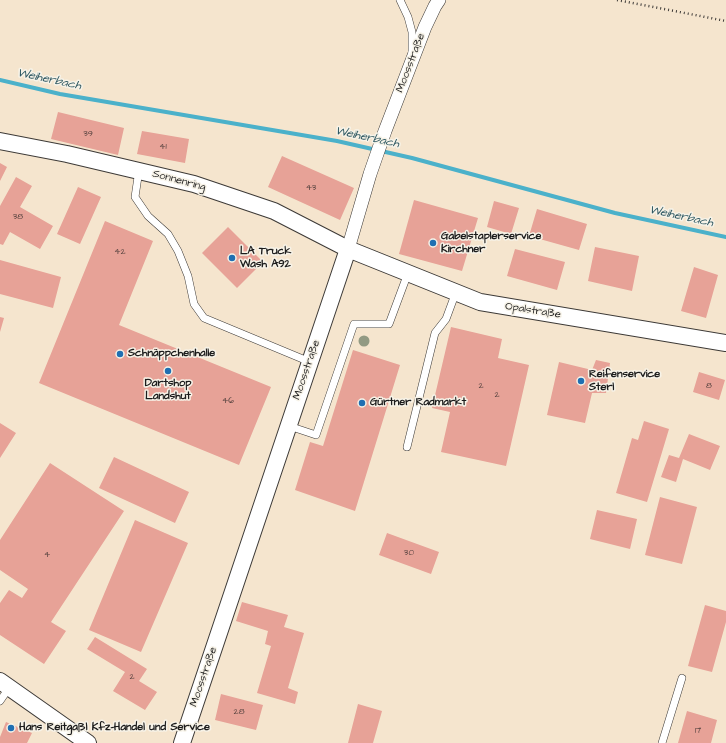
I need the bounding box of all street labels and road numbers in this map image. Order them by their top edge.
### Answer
street label: Moosstraße [394,32,428,94]
street label: Sonnenring [151,168,207,194]
street label: Opalstraße [504,300,562,322]
street label: Moosstraße [291,338,323,402]
street label: Moosstraße [188,645,220,709]

